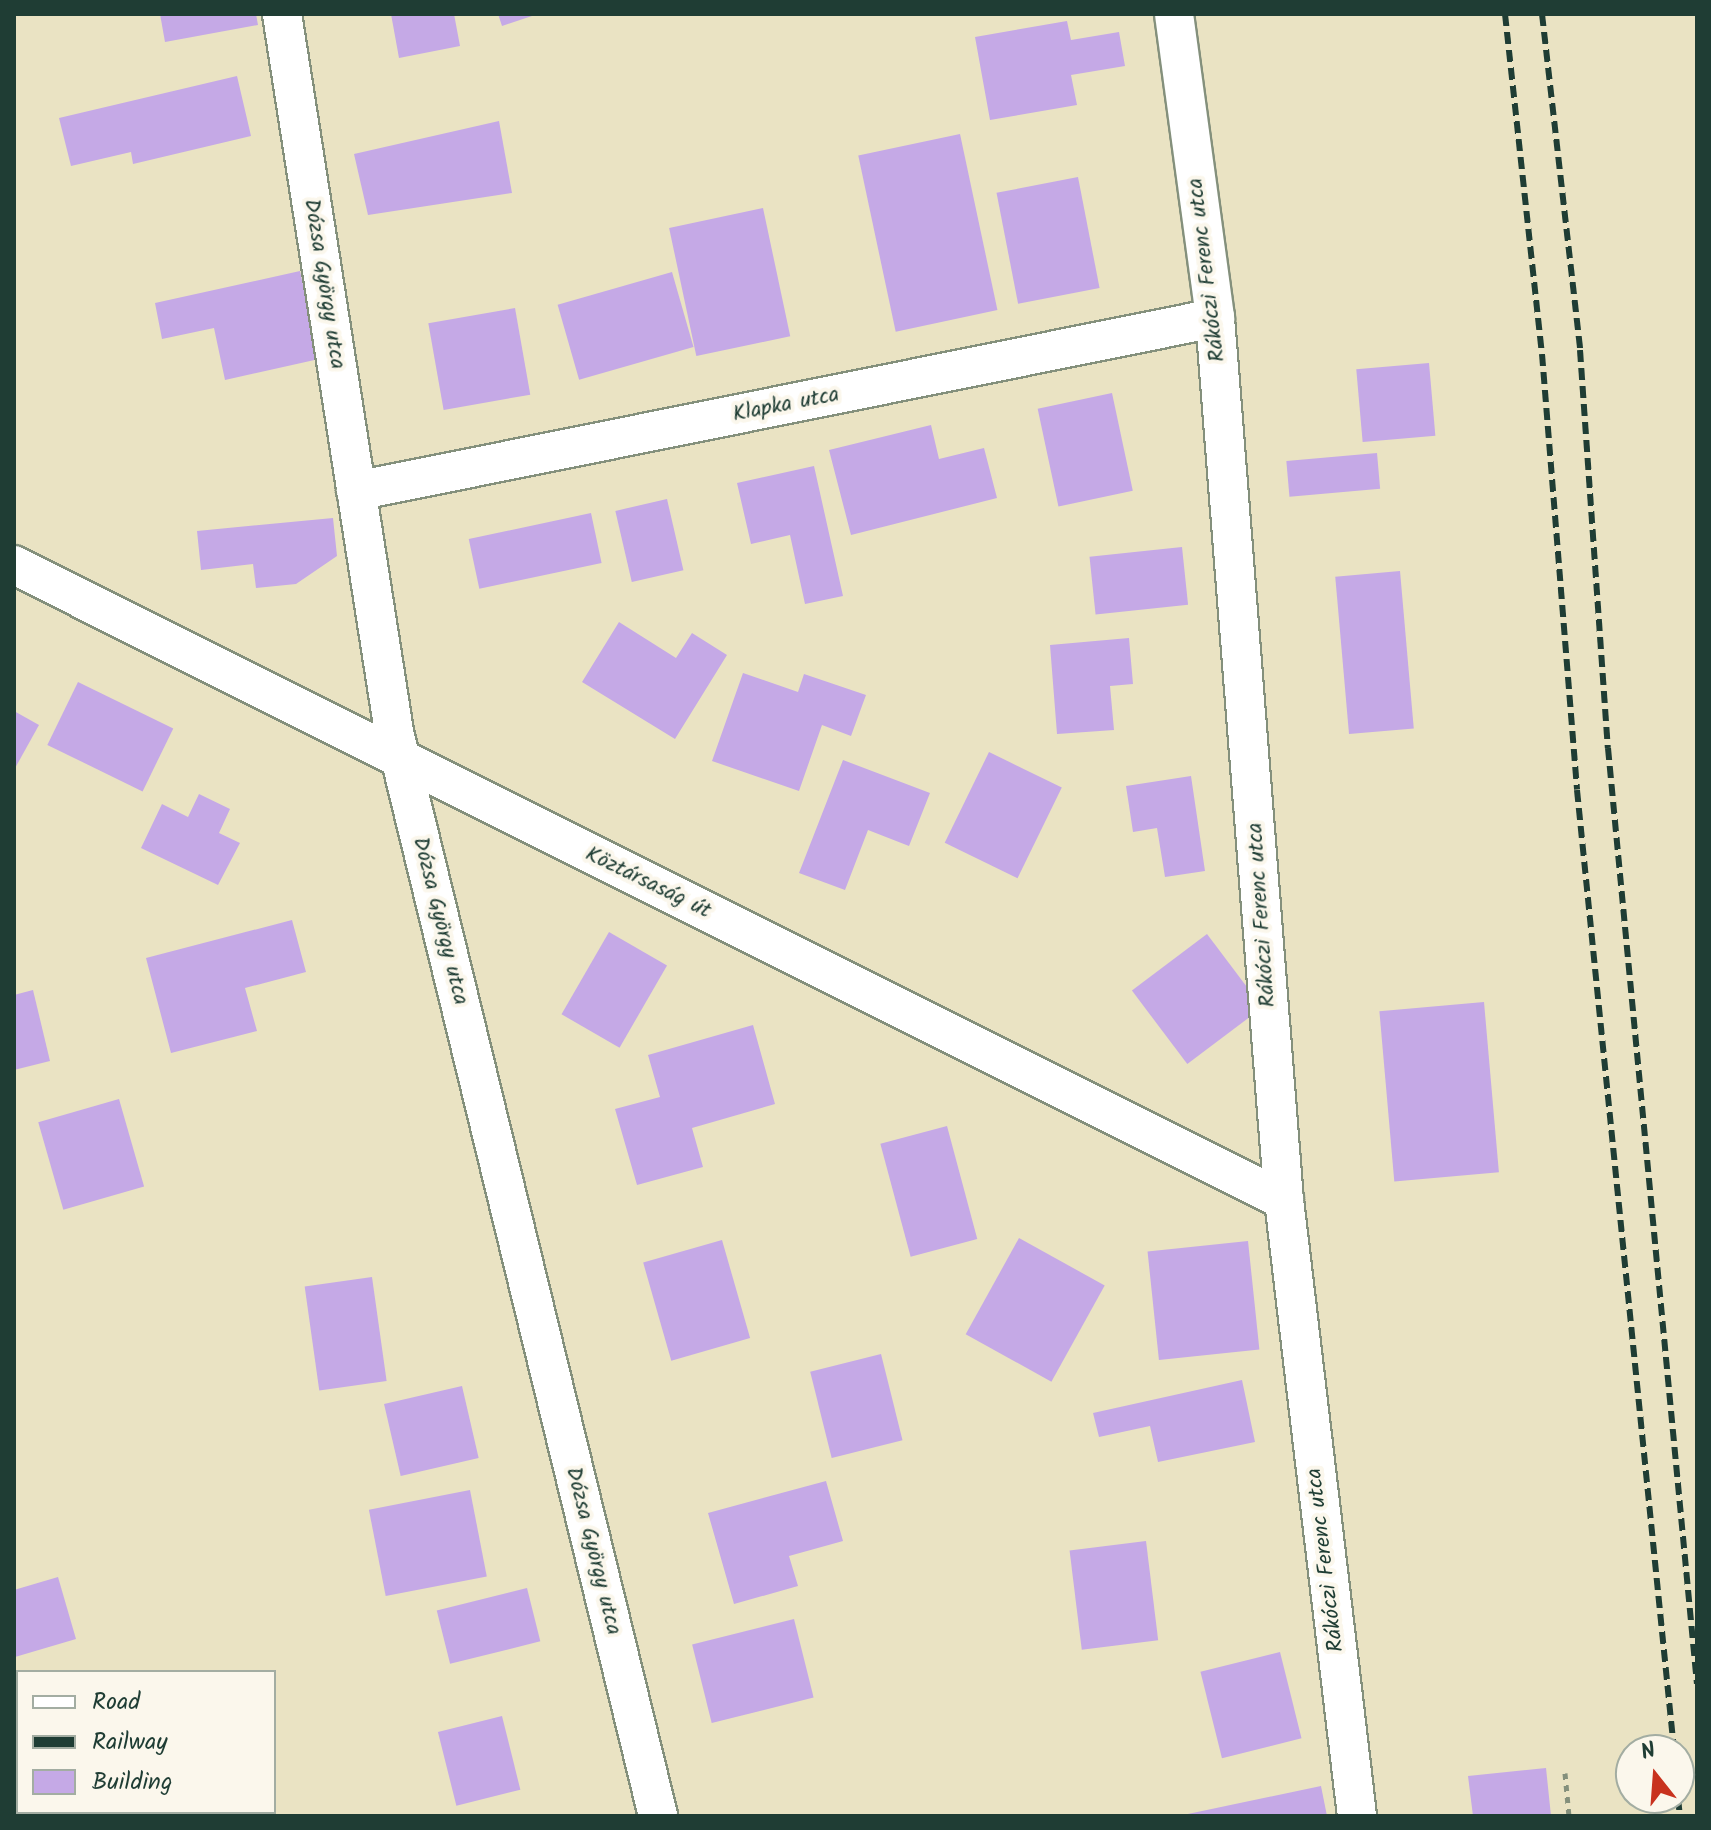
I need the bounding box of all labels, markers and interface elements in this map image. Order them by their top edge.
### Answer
street label: Rákóczi Ferenc utca [1183,177,1231,363]
street label: Dózsa György utca [298,197,350,371]
street label: Klapka utca [731,382,841,428]
street label: Rákóczi Ferenc utca [1242,822,1282,1008]
street label: Dózsa György utca [406,834,474,1008]
street label: Köztársaság út [581,841,715,925]
street label: Dózsa György utca [559,1464,627,1638]
street label: Rákóczi Ferenc utca [1302,1467,1350,1653]
legend [16,1670,276,1814]
text: Road [92,1683,140,1722]
text: Railway [92,1723,168,1762]
north arrow [1615,1734,1695,1814]
text: N [1637,1734,1660,1771]
text: Building [92,1763,172,1802]

